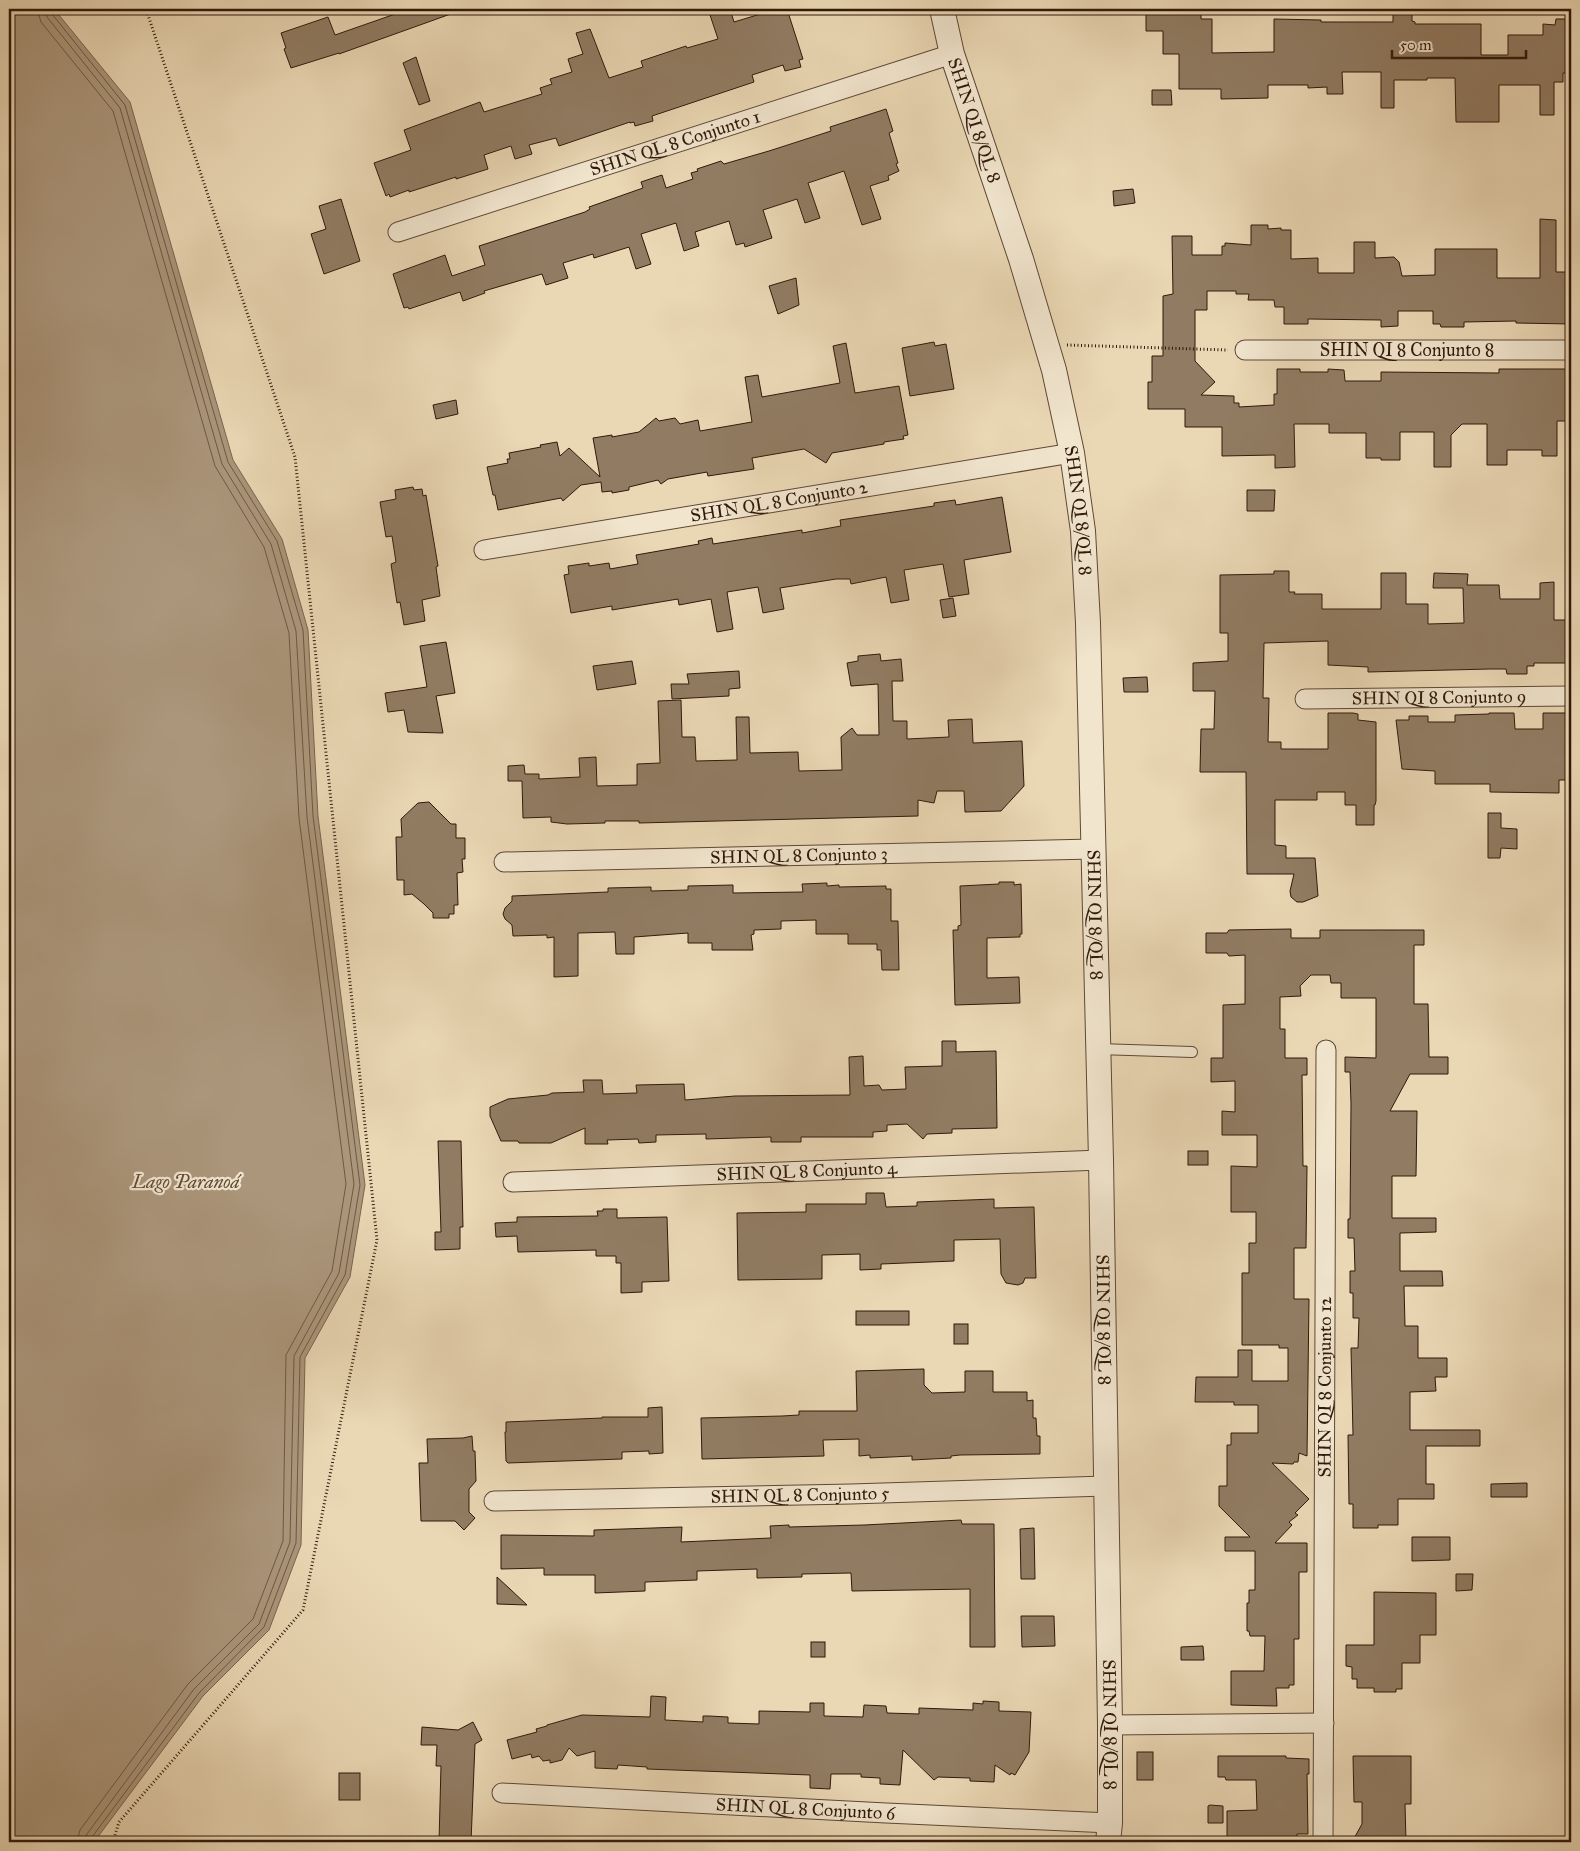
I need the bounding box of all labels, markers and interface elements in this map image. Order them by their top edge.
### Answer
scale bar [1392,28,1526,60]
text: 50 m [1400,36,1432,54]
street label: SHIN QI 8/QL 8 [943,55,1006,186]
street label: SHIN QL 8 Conjunto 1 [587,105,763,181]
street label: SHIN QI 8 Conjunto 8 [1320,339,1494,361]
street label: SHIN QI 8/QL 8 [1060,443,1096,576]
street label: SHIN QL 8 Conjunto 2 [689,476,869,527]
street label: SHIN QI 8 Conjunto 9 [1352,686,1526,709]
street label: SHIN QL 8 Conjunto 3 [710,843,888,868]
street label: SHIN QI 8/QL 8 [1082,849,1108,980]
street label: SHIN QL 8 Conjunto 4 [716,1157,898,1185]
water label: Lago Paranoá [131,1170,243,1193]
street label: SHIN QI 8/QL 8 [1092,1254,1116,1385]
street label: SHIN QI 8 Conjunto 12 [1313,1296,1336,1477]
street label: SHIN QL 8 Conjunto 5 [710,1482,890,1508]
street label: SHIN QI 8/QL 8 [1098,1659,1121,1790]
street label: SHIN QL 8 Conjunto 6 [715,1793,897,1824]

